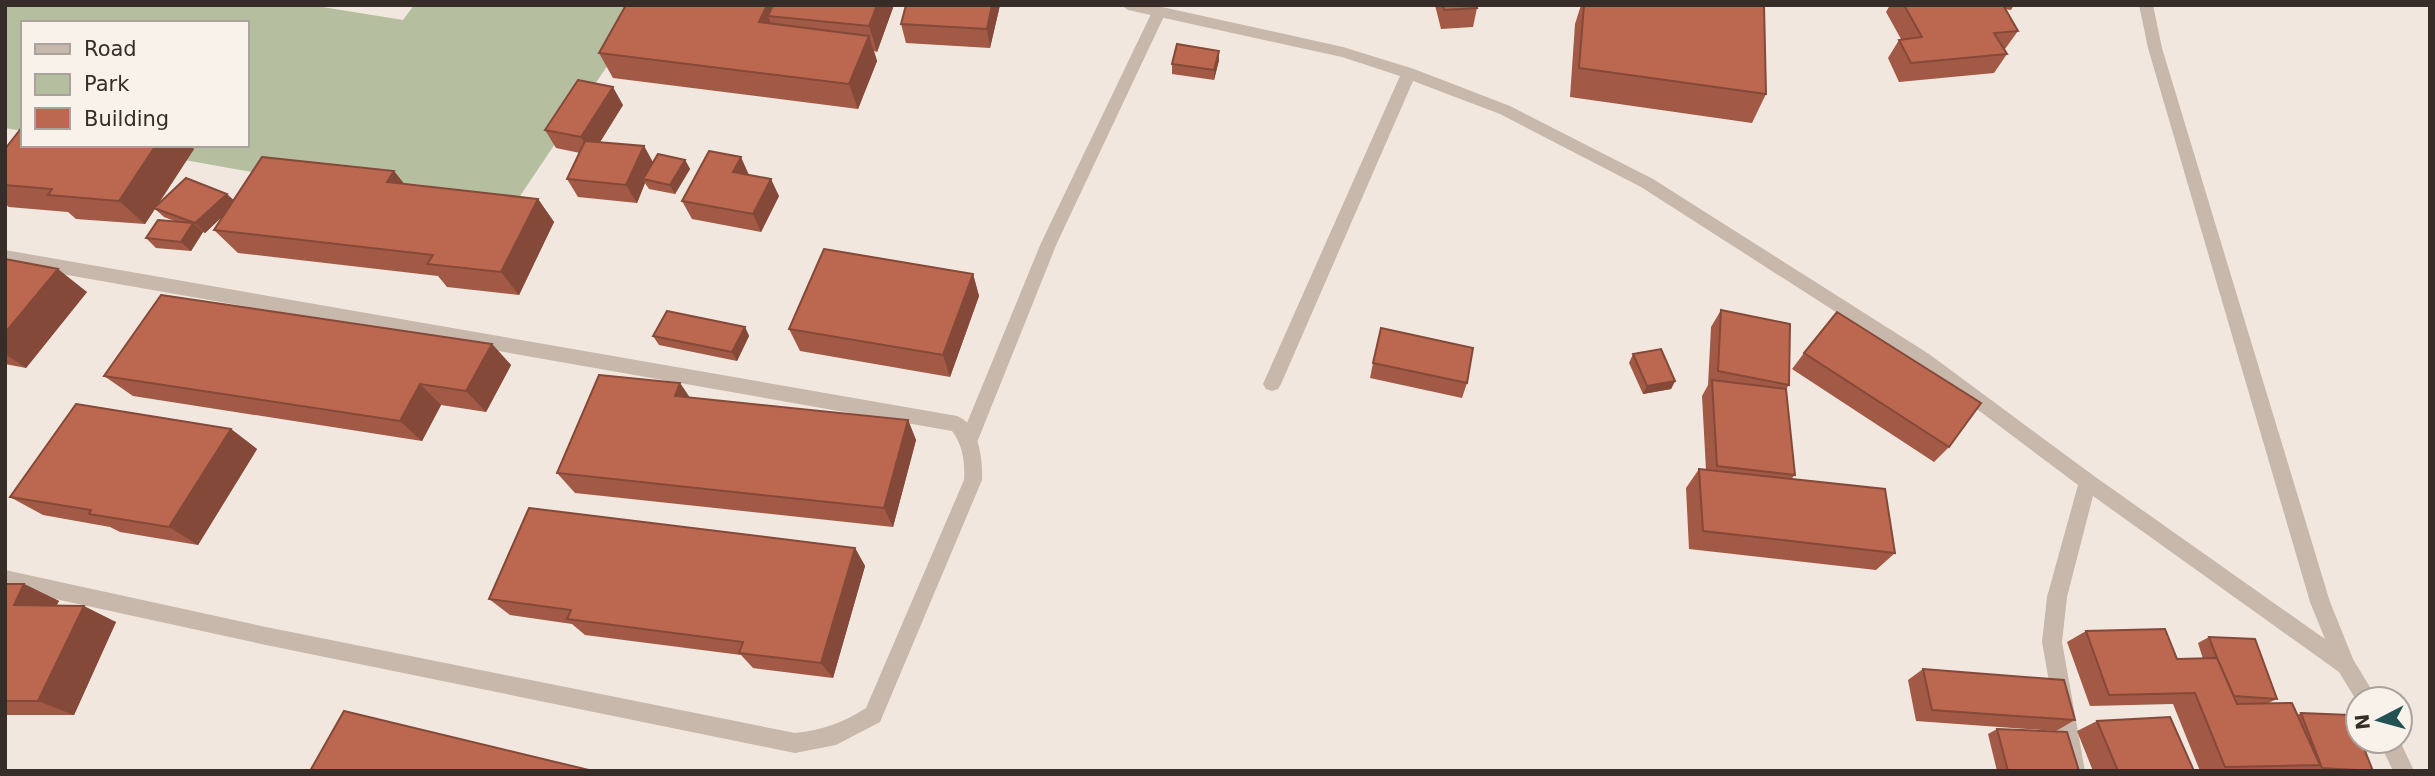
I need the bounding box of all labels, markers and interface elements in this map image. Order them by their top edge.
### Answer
legend [21,21,248,147]
text: Road [84,37,137,61]
text: Park [84,72,130,96]
text: Building [84,107,169,131]
north arrow [2344,685,2414,755]
text: N [2350,713,2374,731]

